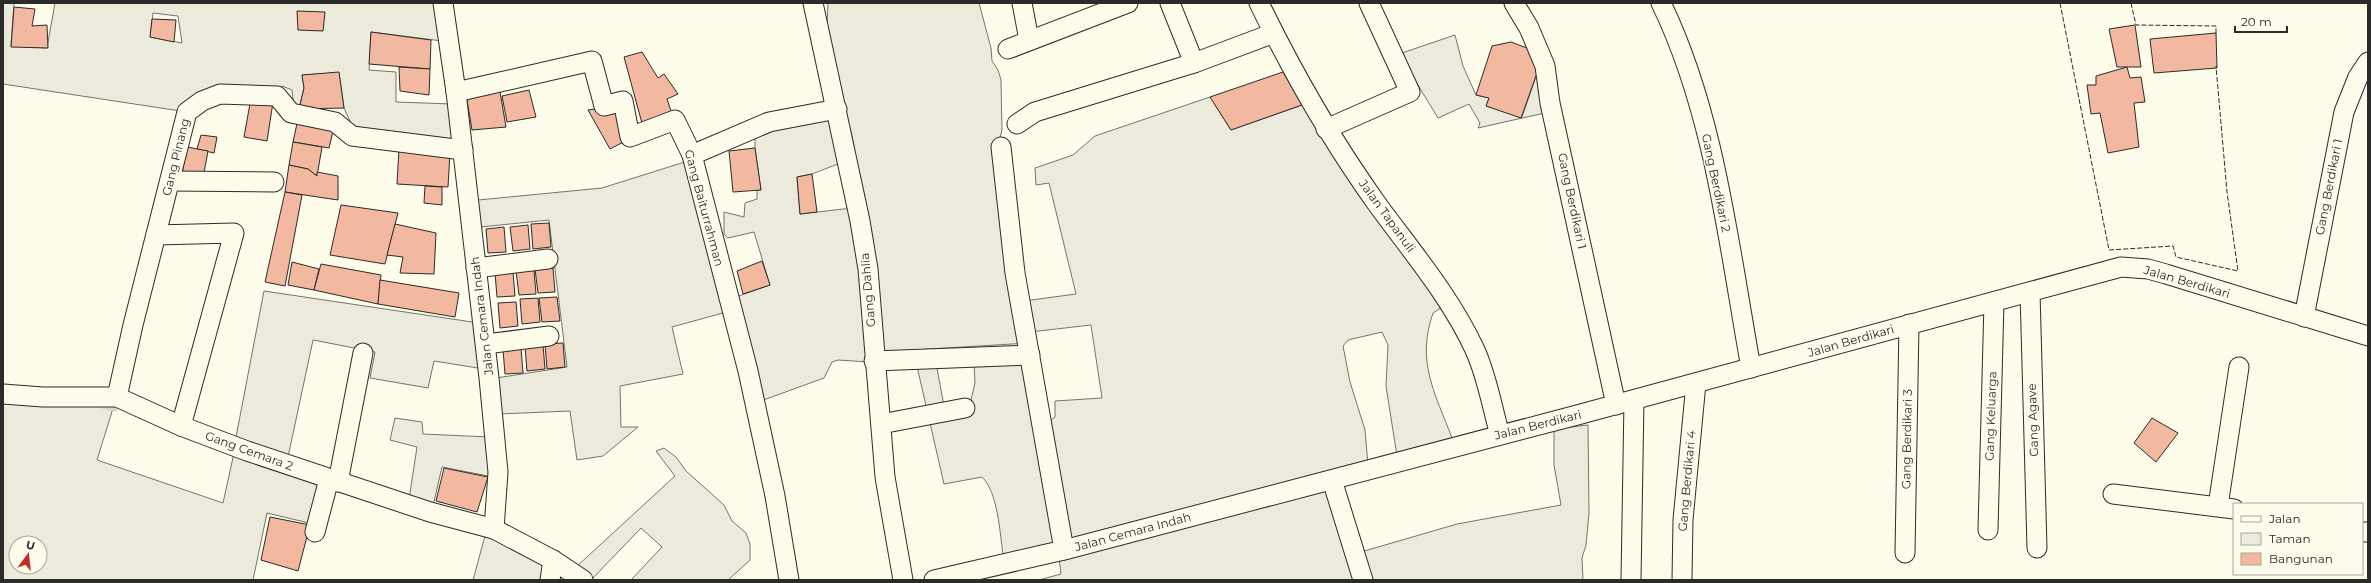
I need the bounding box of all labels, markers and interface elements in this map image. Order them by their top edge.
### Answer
scale bar [2235,8,2287,34]
text: 20 m [2241,14,2272,29]
street label: Gang Pinang [159,117,192,197]
street label: Gang Berdikari 2 [1699,132,1734,234]
street label: Gang Berdikari 1 [2312,138,2345,236]
street label: Gang Baiturrahman [682,148,727,268]
street label: Gang Berdikari 1 [1555,152,1590,250]
street label: Jalan Tapanuli [1355,176,1419,255]
street label: Gang Dahlia [857,252,878,328]
street label: Jalan Cemara Indah [467,256,496,377]
street label: Jalan Berdikari [2141,262,2232,301]
street label: Jalan Berdikari [1805,321,1896,360]
street label: Gang Keluarga [1981,371,2000,461]
street label: Gang Agave [2024,383,2041,457]
street label: Gang Berdikari 3 [1898,389,1915,489]
street label: Jalan Berdikari [1492,406,1583,443]
street label: Gang Cemara 2 [203,428,295,473]
street label: Gang Berdikari 4 [1675,430,1698,532]
legend [2233,503,2363,575]
street label: Jalan Cemara Indah [1072,509,1193,554]
text: Jalan [2268,511,2301,526]
text: Taman [2269,531,2311,546]
north arrow [8,535,48,575]
text: U [25,537,37,553]
text: Bangunan [2269,551,2333,566]

